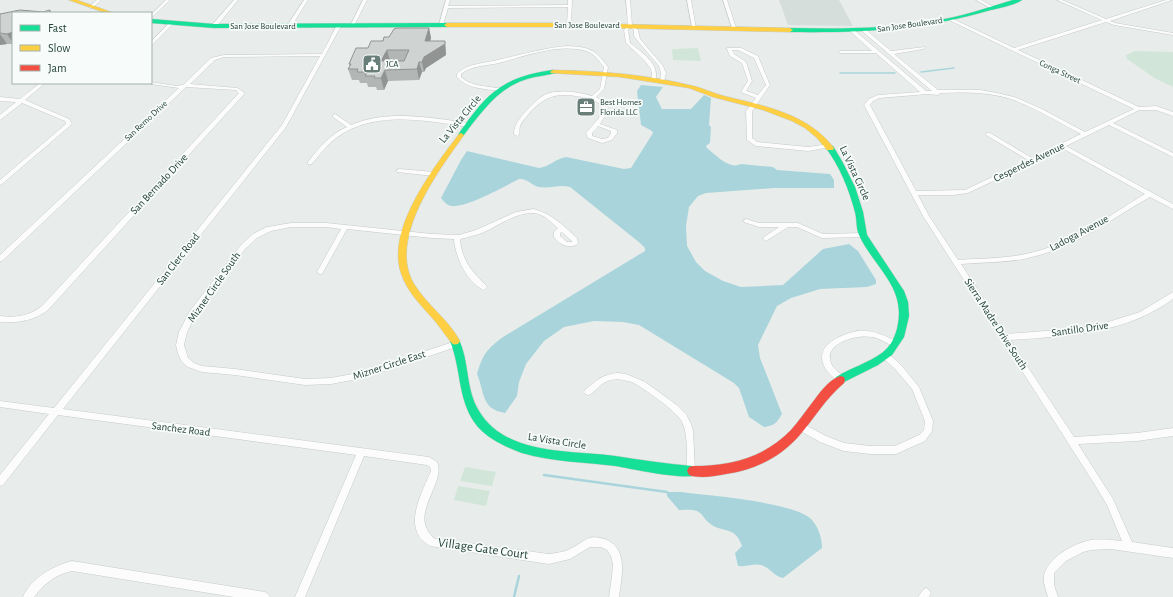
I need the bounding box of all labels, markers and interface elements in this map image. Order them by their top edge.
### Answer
legend [12,12,152,84]
street label: San Jose Boulevard [877,16,943,34]
street label: San Jose Boulevard [554,21,620,30]
text: Fast [48,22,67,34]
street label: San Jose Boulevard [230,22,296,31]
text: Slow [48,42,70,54]
public building icon: JCA [361,53,383,75]
street label: Conga Street [1038,59,1082,86]
place label: JCA [386,60,399,69]
text: Jam [48,62,67,74]
street label: La Vista Circle [437,93,483,145]
office icon: Best Homes Florida LLC [575,96,597,118]
place label: Best Homes Florida LLC [600,98,642,117]
street label: San Remo Drive [123,99,169,143]
street label: Cesperdes Avenue [992,140,1066,184]
street label: La Vista Circle [838,144,872,202]
street label: San Bernado Drive [128,152,190,216]
street label: Ladoga Avenue [1048,213,1110,253]
street label: San Clerc Road [154,231,202,287]
street label: Mizner Circle South [186,250,242,324]
street label: Sierra Madre Drive South [962,276,1030,372]
street label: Santillo Drive [1051,320,1109,338]
street label: Mizner Circle East [351,348,427,382]
street label: Sanchez Road [151,420,211,438]
street label: La Vista Circle [527,431,587,451]
street label: Village Gate Court [437,536,529,562]

